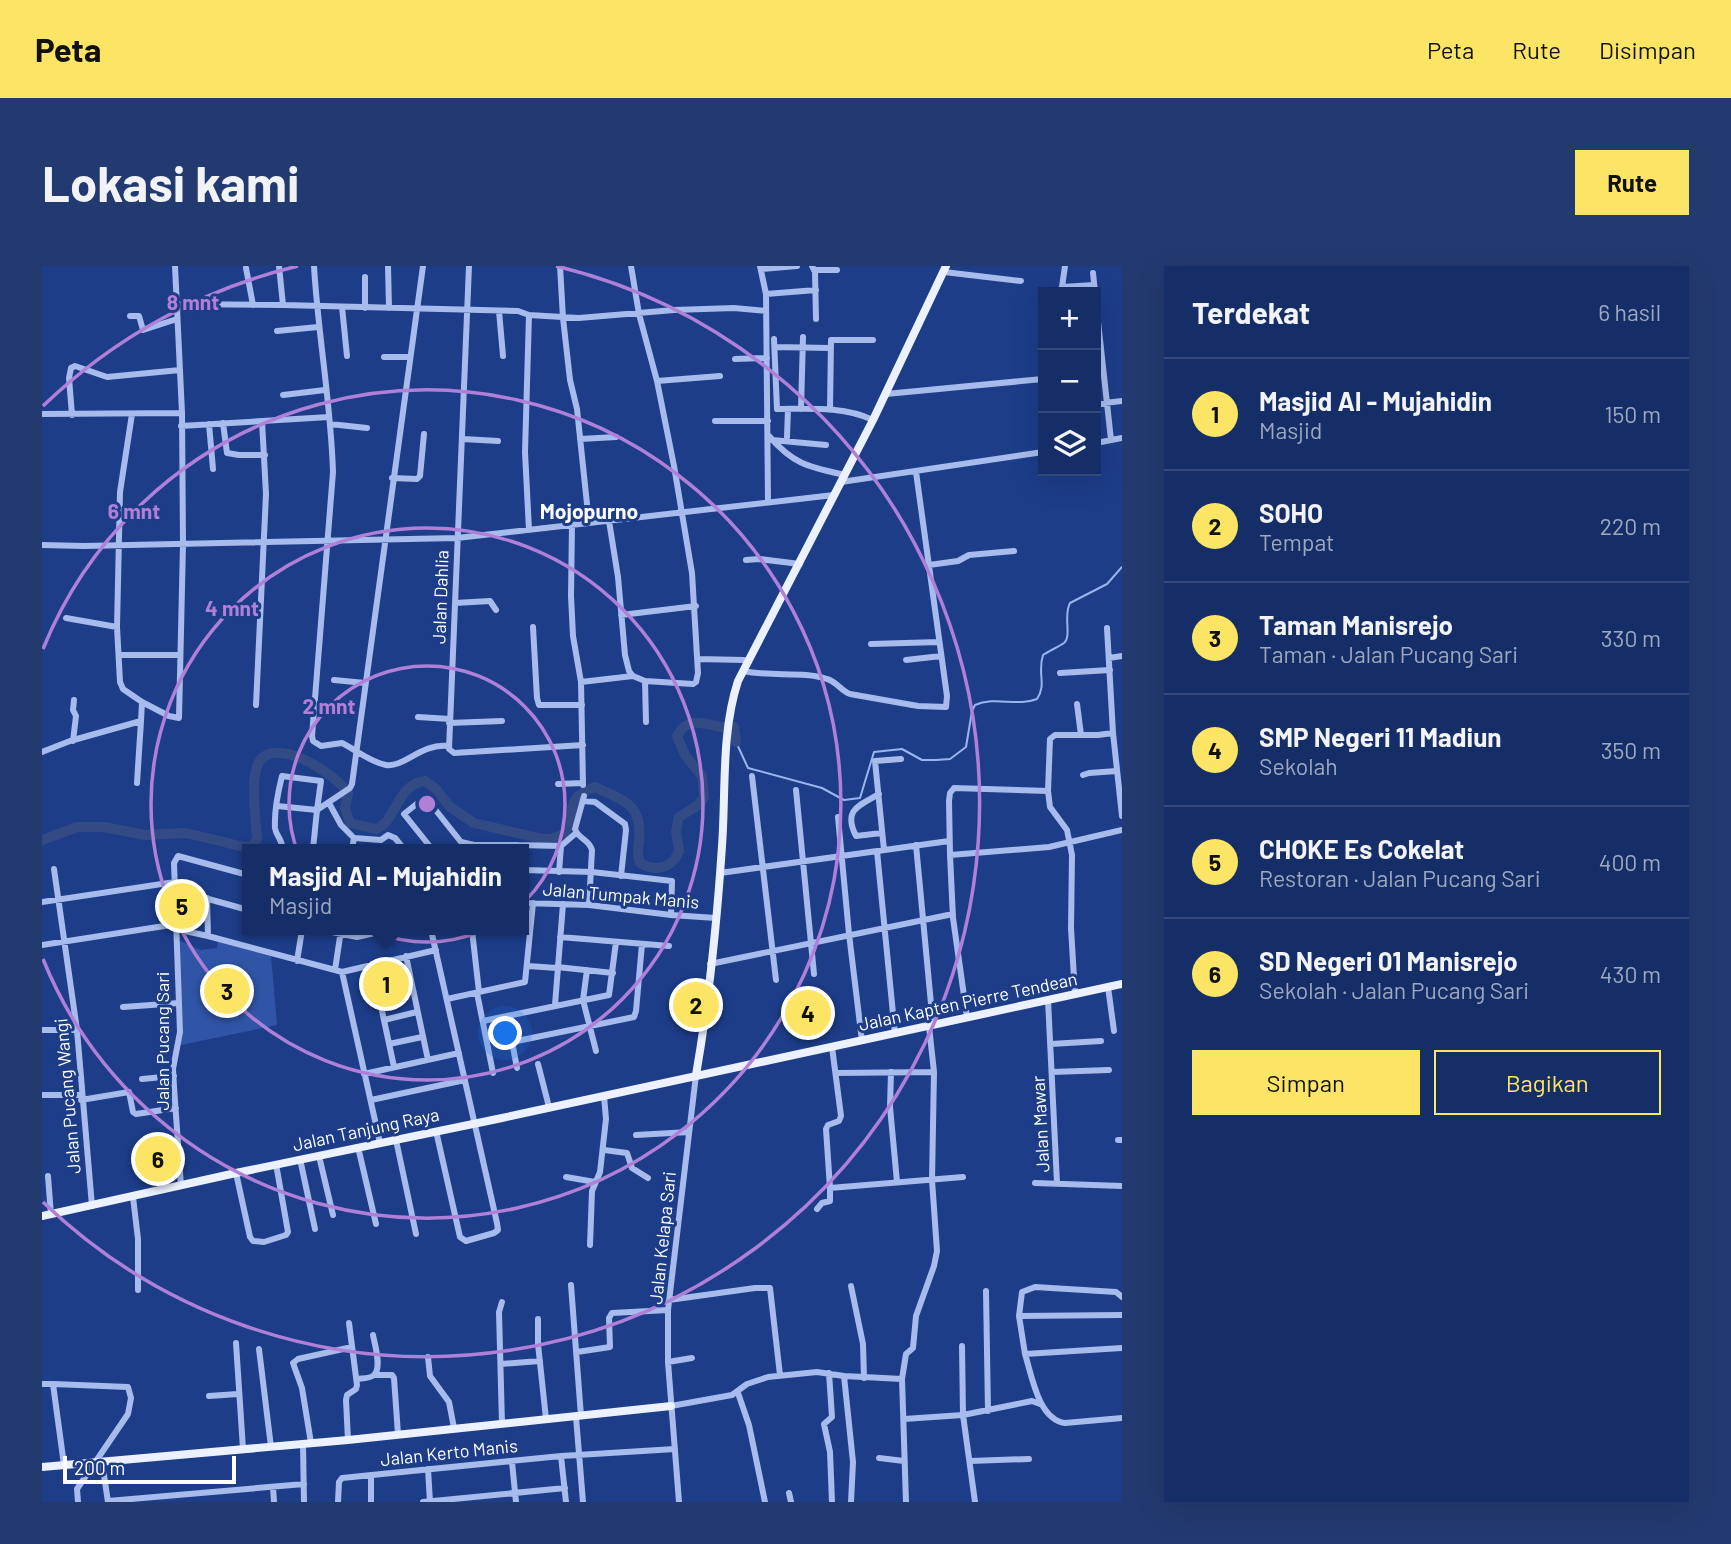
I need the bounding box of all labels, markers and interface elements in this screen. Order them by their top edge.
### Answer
text: Peta [35,29,101,69]
text: Peta [1427,35,1474,64]
text: Rute [1512,35,1561,64]
text: Disimpan [1599,35,1696,64]
button: Rute [1575,150,1689,215]
text: Lokasi kami [42,153,299,212]
map controls [1038,287,1101,476]
button: + [1038,287,1101,350]
text: 8 mnt [167,289,219,314]
text: Terdekat [1192,294,1310,330]
text: 6 hasil [1598,298,1661,326]
button: − [1038,350,1101,413]
text: Masjid Al - Mujahidin [1259,385,1492,416]
text: 1 [1211,400,1219,428]
text: 150 m [1605,400,1661,428]
button: layers [1038,413,1101,476]
text: Masjid [1259,416,1322,444]
text: SOHO [1259,497,1323,528]
text: 6 mnt [108,498,160,523]
district label: Mojopurno [540,498,638,523]
text: 2 [1209,512,1221,540]
text: 220 m [1600,512,1661,540]
text: Tempat [1259,528,1335,556]
street label: Jalan Dahlia [427,550,453,644]
text: 4 mnt [205,595,259,620]
text: Taman Manisrejo [1259,609,1453,640]
text: 3 [1209,624,1221,652]
text: 330 m [1601,624,1661,652]
text: Taman · Jalan Pucang Sari [1259,640,1518,668]
text: 2 mnt [303,693,355,718]
text: SMP Negeri 11 Madiun [1259,721,1502,752]
text: 4 [1208,736,1222,764]
text: 350 m [1601,736,1661,764]
text: Sekolah [1259,752,1338,780]
centre of rings [415,792,439,816]
text: CHOKE Es Cokelat [1259,833,1464,864]
popup [242,844,529,935]
text: 5 [1209,848,1221,876]
text: 400 m [1599,848,1661,876]
text: Masjid Al - Mujahidin [269,860,502,891]
text: Restoran · Jalan Pucang Sari [1259,864,1541,892]
street label: Jalan Tumpak Manis [542,877,700,913]
pin: 5 [159,880,205,932]
text: Masjid [269,891,332,919]
text: SD Negeri 01 Manisrejo [1259,945,1518,976]
pin: 1 [363,958,409,1010]
text: 6 [1209,960,1221,988]
text: 430 m [1600,960,1661,988]
pin: 3 [204,965,250,1017]
street label: Jalan Kapten Pierre Tendean [856,967,1079,1035]
street label: Jalan Pucang Sari [151,972,173,1110]
text: Sekolah · Jalan Pucang Sari [1259,976,1529,1004]
pin: 2 [673,979,719,1031]
pin: 4 [785,987,831,1039]
your location [488,1016,522,1050]
street label: Jalan Pucang Wangi [49,1017,85,1175]
button: Simpan [1192,1050,1420,1115]
button: Bagikan [1434,1050,1661,1115]
street label: Jalan Mawar [1026,1075,1054,1173]
street label: Jalan Tanjung Raya [290,1103,441,1155]
pin: 6 [135,1133,181,1185]
street label: Jalan Kelapa Sari [644,1170,680,1305]
street label: Jalan Kerto Manis [379,1434,519,1470]
scale bar [63,1453,236,1485]
text: 200 m [74,1456,125,1479]

